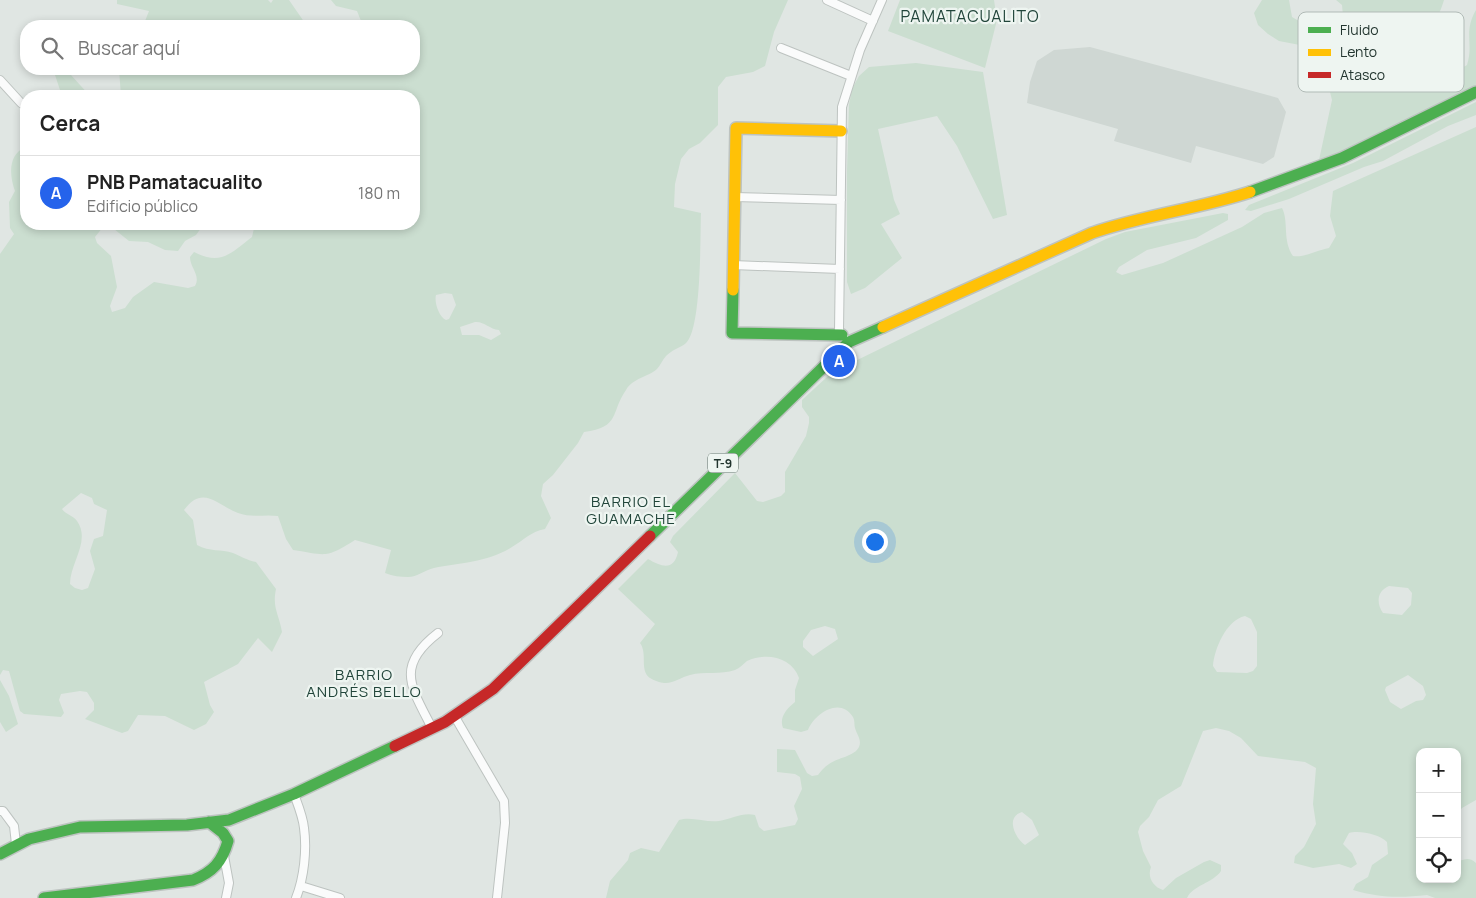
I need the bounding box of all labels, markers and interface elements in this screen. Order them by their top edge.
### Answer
district label: PAMATACUALITO [900,5,1040,27]
legend [1298,12,1464,92]
search box [20,20,420,75]
text: Fluido [1340,20,1378,39]
icon: search [38,34,66,62]
text: Buscar aquí [78,35,180,61]
text: Lento [1340,42,1377,61]
text: Atasco [1340,65,1385,84]
text: Cerca [40,109,100,137]
text: PNB Pamatacualito [87,169,262,195]
text: A [51,182,61,204]
text: 180 m [358,182,400,204]
text: Edificio público [87,195,198,217]
pin: A [823,342,855,380]
road number: T-9 [708,453,738,472]
district label: BARRIO EL GUAMACHE [586,491,676,529]
your location [862,529,888,555]
district label: BARRIO ANDRÉS BELLO [306,664,422,702]
map controls [1416,748,1461,883]
button: + [1416,748,1461,793]
button: − [1416,793,1461,838]
button: locate [1416,838,1461,883]

